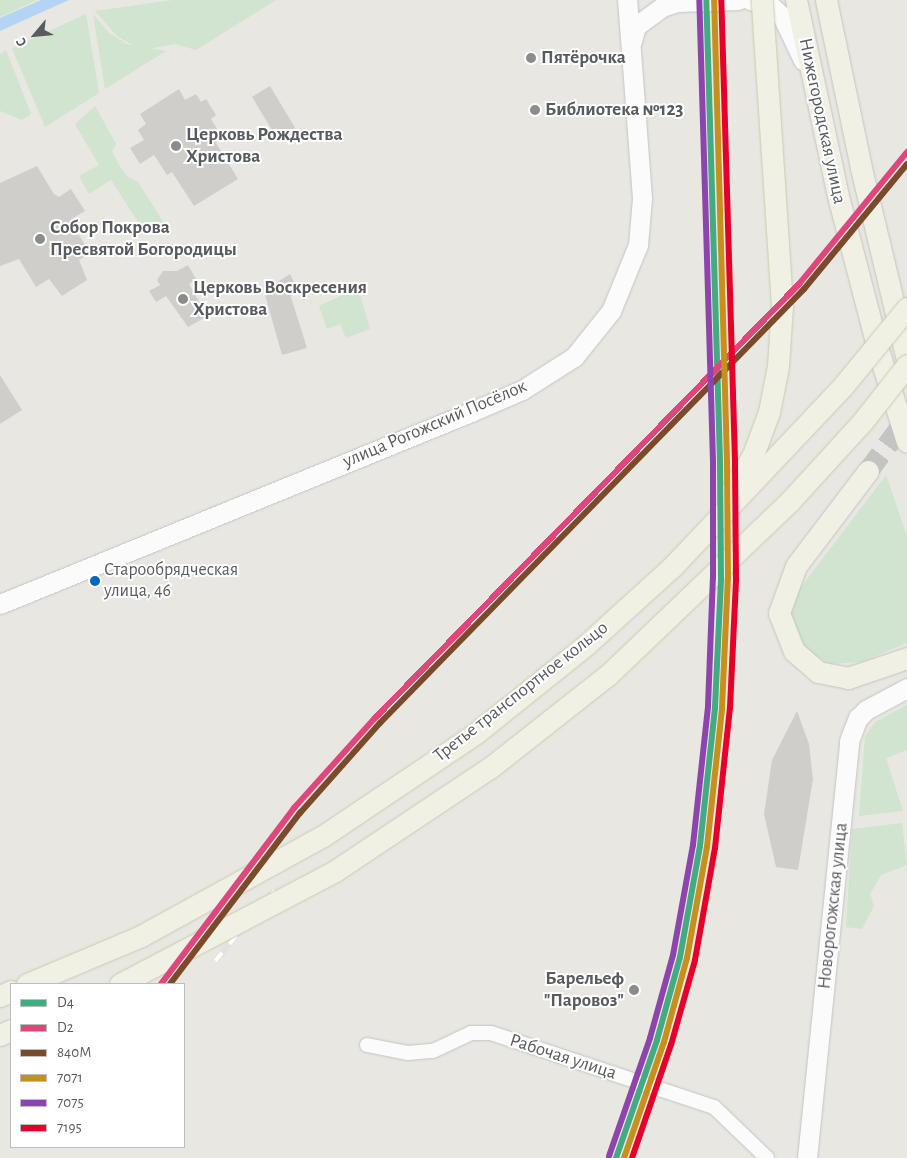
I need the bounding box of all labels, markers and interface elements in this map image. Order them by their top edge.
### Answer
north arrow [10,10,60,60]
text: С [14,35,30,49]
street label: Нижегородская улица [793,36,851,206]
place label: Пятёрочка [541,47,626,69]
marker: Пятёрочка [525,52,537,64]
place label: Библиотека №123 [545,99,684,121]
marker: Библиотека №123 [529,104,541,116]
place label: Церковь Рождества Христова [186,124,342,168]
marker: Церковь Рождества Христова [170,140,182,152]
place label: Собор Покрова Пресвятой Богородицы [50,217,237,261]
marker: Собор Покрова Пресвятой Богородицы [34,233,46,245]
place label: Церковь Воскресения Христова [193,277,367,321]
marker: Церковь Воскресения Христова [177,293,189,305]
street label: улица Рогожский Посёлок [340,375,530,473]
place label: Старообрядческая улица, 46 [104,560,238,602]
marker: Старообрядческая улица, 46 [90,576,100,586]
street label: Третье транспортное кольцо [429,617,613,767]
street label: Новорогожская улица [813,822,853,990]
place label: Барельеф "Паровоз" [544,968,624,1012]
legend [10,983,185,1148]
marker: Барельеф "Паровоз" [628,984,640,996]
text: D4 [57,995,74,1010]
text: D2 [57,1020,74,1035]
street label: Рабочая улица [507,1029,619,1085]
text: 840М [57,1045,92,1060]
text: 7071 [57,1070,83,1085]
text: 7075 [57,1095,84,1110]
text: 7195 [57,1120,82,1135]

